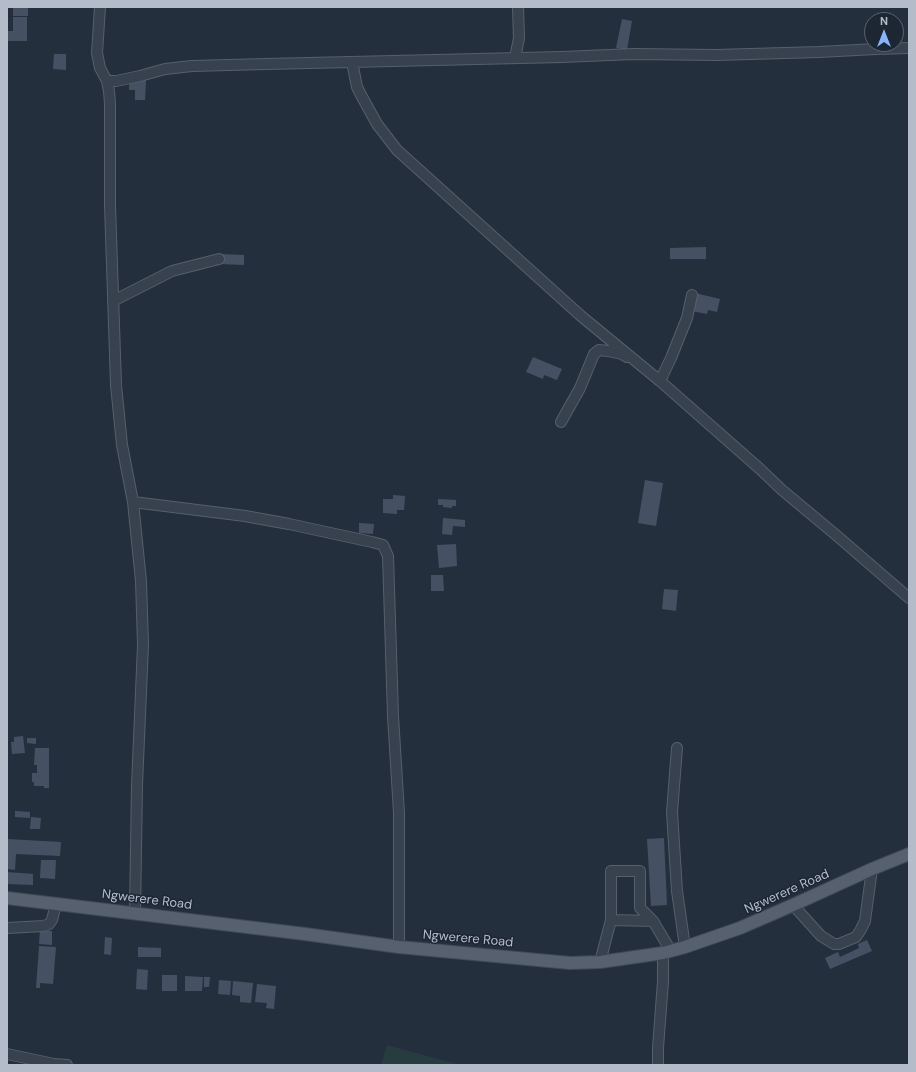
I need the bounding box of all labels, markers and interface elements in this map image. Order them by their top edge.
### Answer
north arrow [864,12,904,52]
text: N [880,14,888,28]
street label: Ngwerere Road [742,866,832,918]
street label: Ngwerere Road [101,887,193,913]
street label: Ngwerere Road [422,927,514,951]

